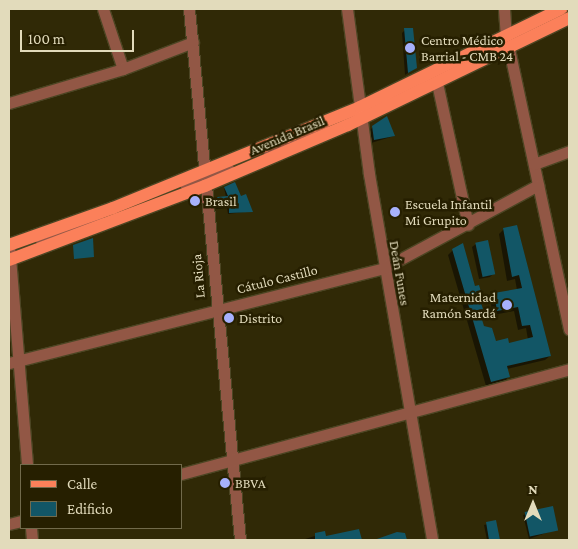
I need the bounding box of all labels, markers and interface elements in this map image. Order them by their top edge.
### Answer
scale bar [22,20,136,52]
text: 100 m [28,31,65,47]
place label: Centro Médico Barrial - CMB 24 [421,32,513,64]
marker: Centro Médico Barrial - CMB 24 [403,41,417,55]
street label: Avenida Brasil [247,112,327,158]
place label: Brasil [205,193,237,209]
marker: Brasil [189,195,201,207]
place label: Escuela Infantil Mi Grupito [405,196,492,228]
marker: Escuela Infantil Mi Grupito [389,206,401,218]
street label: Deán Funes [386,239,414,307]
street label: La Rioja [188,253,208,299]
street label: Cátulo Castillo [235,261,319,297]
place label: Maternidad Ramón Sardá [422,289,496,322]
marker: Maternidad Ramón Sardá [500,298,514,312]
place label: Distrito [239,310,282,326]
marker: Distrito [223,312,235,324]
legend [20,464,182,529]
place label: BBVA [235,475,266,491]
text: Calle [67,476,97,492]
marker: BBVA [219,477,231,489]
north arrow [508,479,558,529]
text: N [528,481,538,497]
text: Edificio [67,501,113,517]

